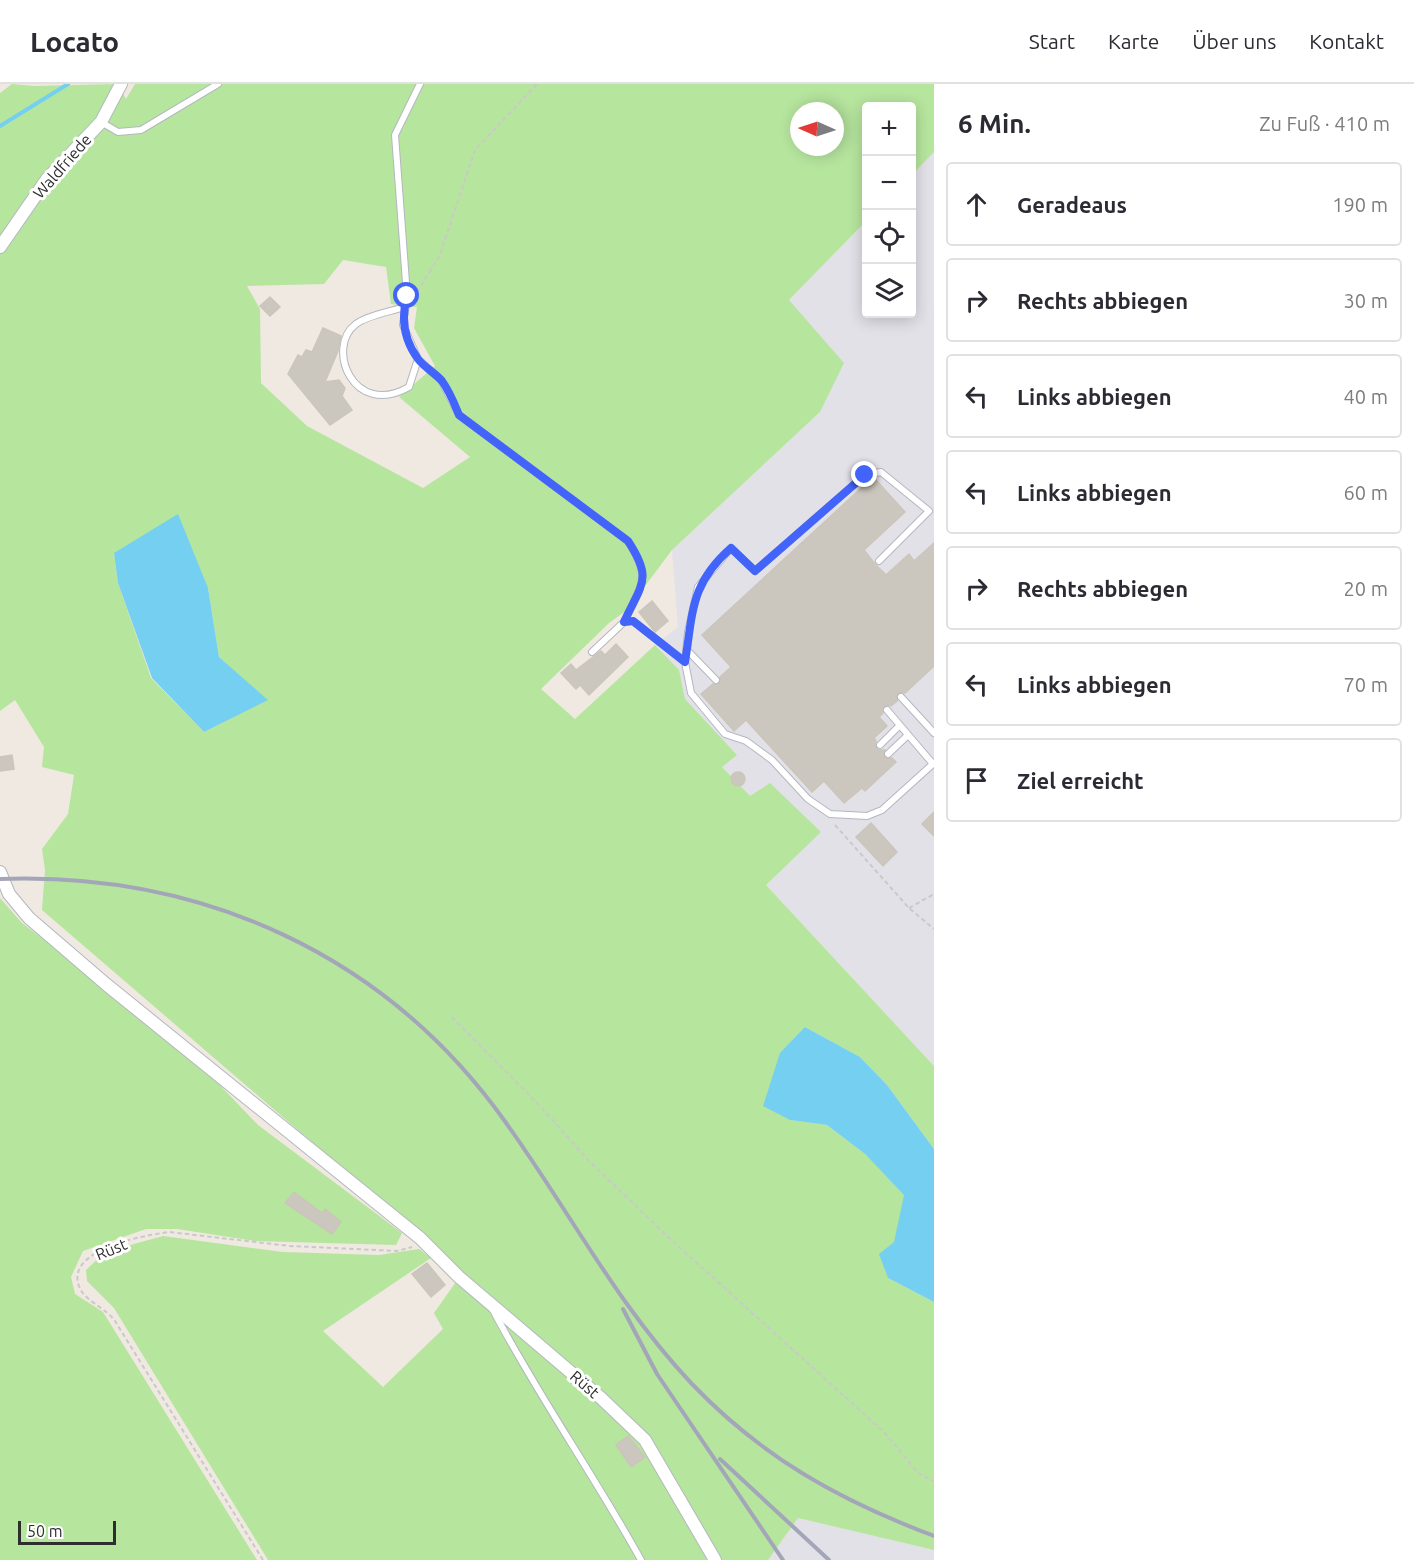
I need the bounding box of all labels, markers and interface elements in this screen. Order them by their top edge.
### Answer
text: Locato [30,26,119,57]
text: Start [1029,29,1075,53]
text: Karte [1108,29,1159,53]
text: Über uns [1192,29,1276,53]
text: Kontakt [1309,29,1384,53]
north arrow [790,102,844,156]
map controls [862,102,916,318]
button: + [862,102,916,156]
text: 6 Min. [958,109,1031,138]
text: Zu Fuß · 410 m [1259,112,1390,135]
street label: Waldfriede [29,130,95,202]
button: − [862,156,916,210]
icon: ahead [960,188,993,221]
text: Geradeaus [1017,192,1127,217]
text: 190 m [1332,193,1388,216]
button: locate [862,210,916,264]
button: layers [862,264,916,318]
route start [393,282,419,308]
icon: right [960,284,993,317]
text: Rechts abbiegen [1017,288,1188,313]
text: 30 m [1344,289,1388,312]
icon: left [960,380,993,413]
text: Links abbiegen [1017,384,1172,409]
text: 40 m [1344,385,1388,408]
route end [851,461,877,487]
icon: left [960,476,993,509]
text: Links abbiegen [1017,480,1172,505]
text: 60 m [1344,481,1388,504]
icon: right [960,572,993,605]
text: Rechts abbiegen [1017,576,1188,601]
text: 20 m [1344,577,1388,600]
icon: left [960,668,993,701]
text: Links abbiegen [1017,672,1172,697]
text: 70 m [1344,673,1388,696]
icon: arrive [960,764,993,797]
text: Ziel erreicht [1017,768,1144,793]
street label: Rüst [93,1234,130,1263]
street label: Rüst [567,1367,604,1402]
scale bar [18,1518,116,1546]
text: 50 m [27,1522,63,1540]

